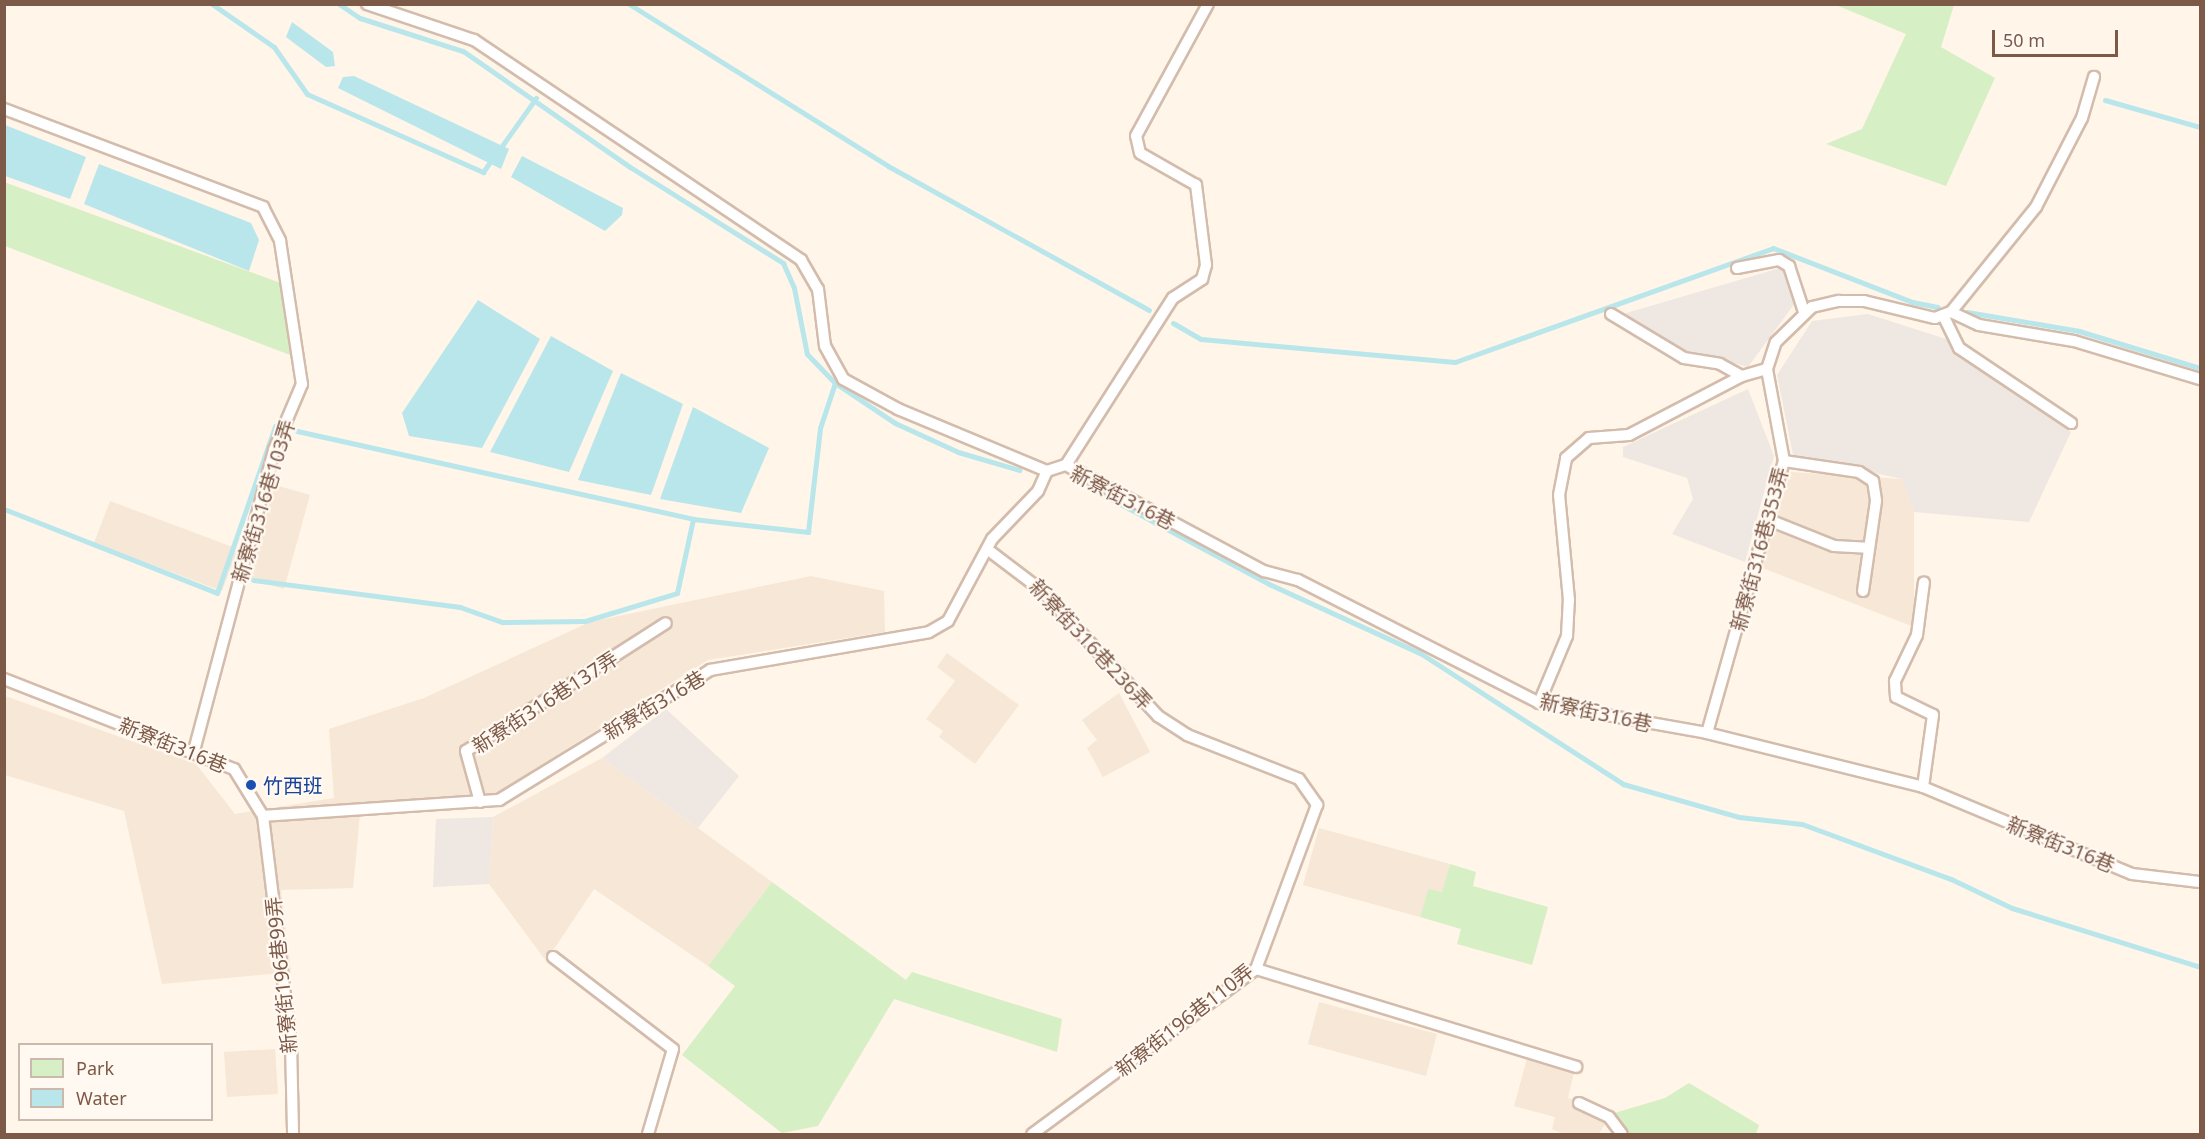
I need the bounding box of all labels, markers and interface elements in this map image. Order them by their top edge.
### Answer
scale bar [1995,18,2121,56]
text: 50 m [2003,28,2045,52]
street label: 新寮街316巷103弄 [227,417,299,585]
street label: 新寮街316巷 [1067,460,1179,534]
street label: 新寮街316巷353弄 [1726,464,1792,634]
street label: 新寮街316巷236弄 [1025,574,1157,714]
street label: 新寮街316巷137弄 [468,646,622,758]
street label: 新寮街316巷 [599,665,709,745]
street label: 新寮街316巷 [1538,688,1654,736]
street label: 新寮街316巷 [116,712,230,778]
place label: 竹西班 [263,773,323,797]
marker: 竹西班 [244,778,258,792]
street label: 新寮街316巷 [2004,811,2118,877]
street label: 新寮街196巷99弄 [261,896,301,1054]
street label: 新寮街196巷110弄 [1110,959,1258,1081]
legend [18,1043,213,1121]
text: Park [76,1056,114,1080]
text: Water [76,1086,127,1110]

